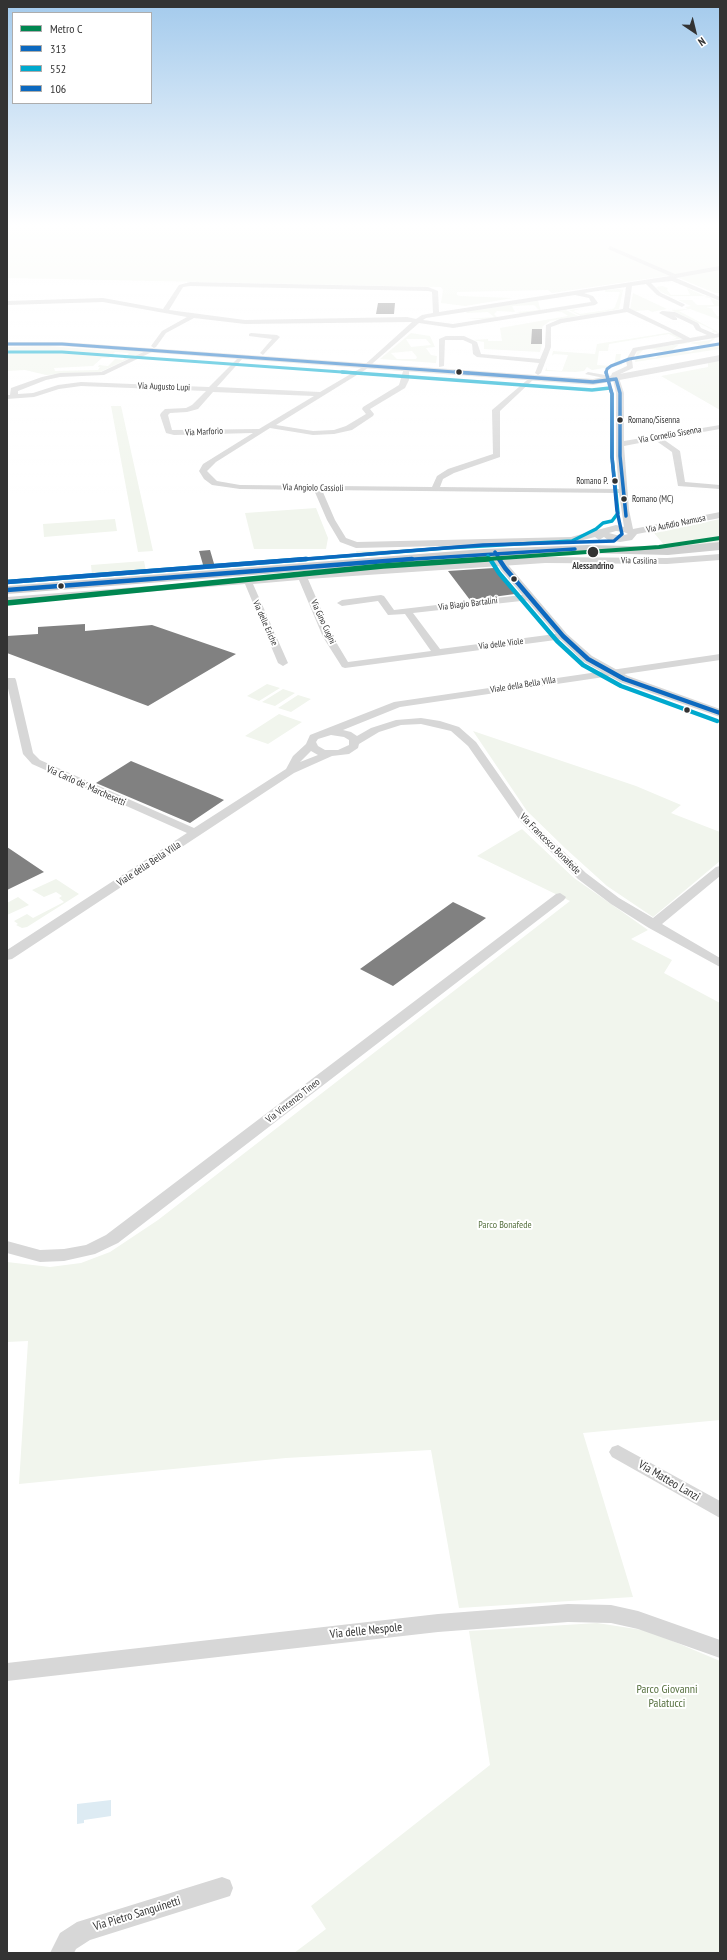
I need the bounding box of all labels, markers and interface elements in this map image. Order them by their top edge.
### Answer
legend [12,12,152,104]
north arrow [675,12,715,52]
text: Metro C [50,21,82,36]
text: N [695,34,708,49]
text: 313 [50,41,66,56]
text: 552 [50,61,66,76]
text: 106 [50,81,66,96]
unlabelled marker [454,367,464,377]
street label: Via Augusto Lupi [138,381,190,393]
marker: Romano/Sisenna [615,415,625,425]
place label: Romano/Sisenna [628,415,680,425]
street label: Via Cornelio Sisenna [638,424,702,446]
street label: Via Marforio [185,426,223,438]
place label: Romano P. [576,476,608,486]
marker: Romano P. [610,476,620,486]
street label: Via Angiolo Cassioli [282,482,344,494]
marker: Romano (MC) [619,494,629,504]
place label: Romano (MC) [632,494,673,504]
street label: Via Aufidio Namusa [645,512,707,536]
marker: Alessandrino [586,545,600,559]
street label: Via Casilina [621,555,657,567]
place label: Alessandrino [572,561,614,571]
unlabelled marker [509,574,519,584]
unlabelled marker [56,581,66,591]
street label: Via Biagio Bartalini [438,595,498,613]
street label: Via Gino Cugini [308,598,338,646]
street label: Via delle Eriche [250,599,280,647]
street label: Via delle Viole [478,636,524,652]
street label: Viale della Bella Villa [489,674,557,696]
unlabelled marker [682,705,692,715]
street label: Via Carlo de' Marchesetti [44,763,128,809]
street label: Via Francesco Bonafede [517,811,583,877]
street label: Viale della Bella Villa [115,839,183,889]
street label: Via Vincenzo Tineo [264,1076,322,1126]
park label: Parco Bonafede [478,1219,532,1231]
street label: Via Matteo Lanzi [636,1458,702,1504]
street label: Via delle Nespole [329,1620,403,1642]
park label: Parco Giovanni Palatucci [636,1683,698,1711]
street label: Via Pietro Sanguinetti [92,1894,182,1934]

